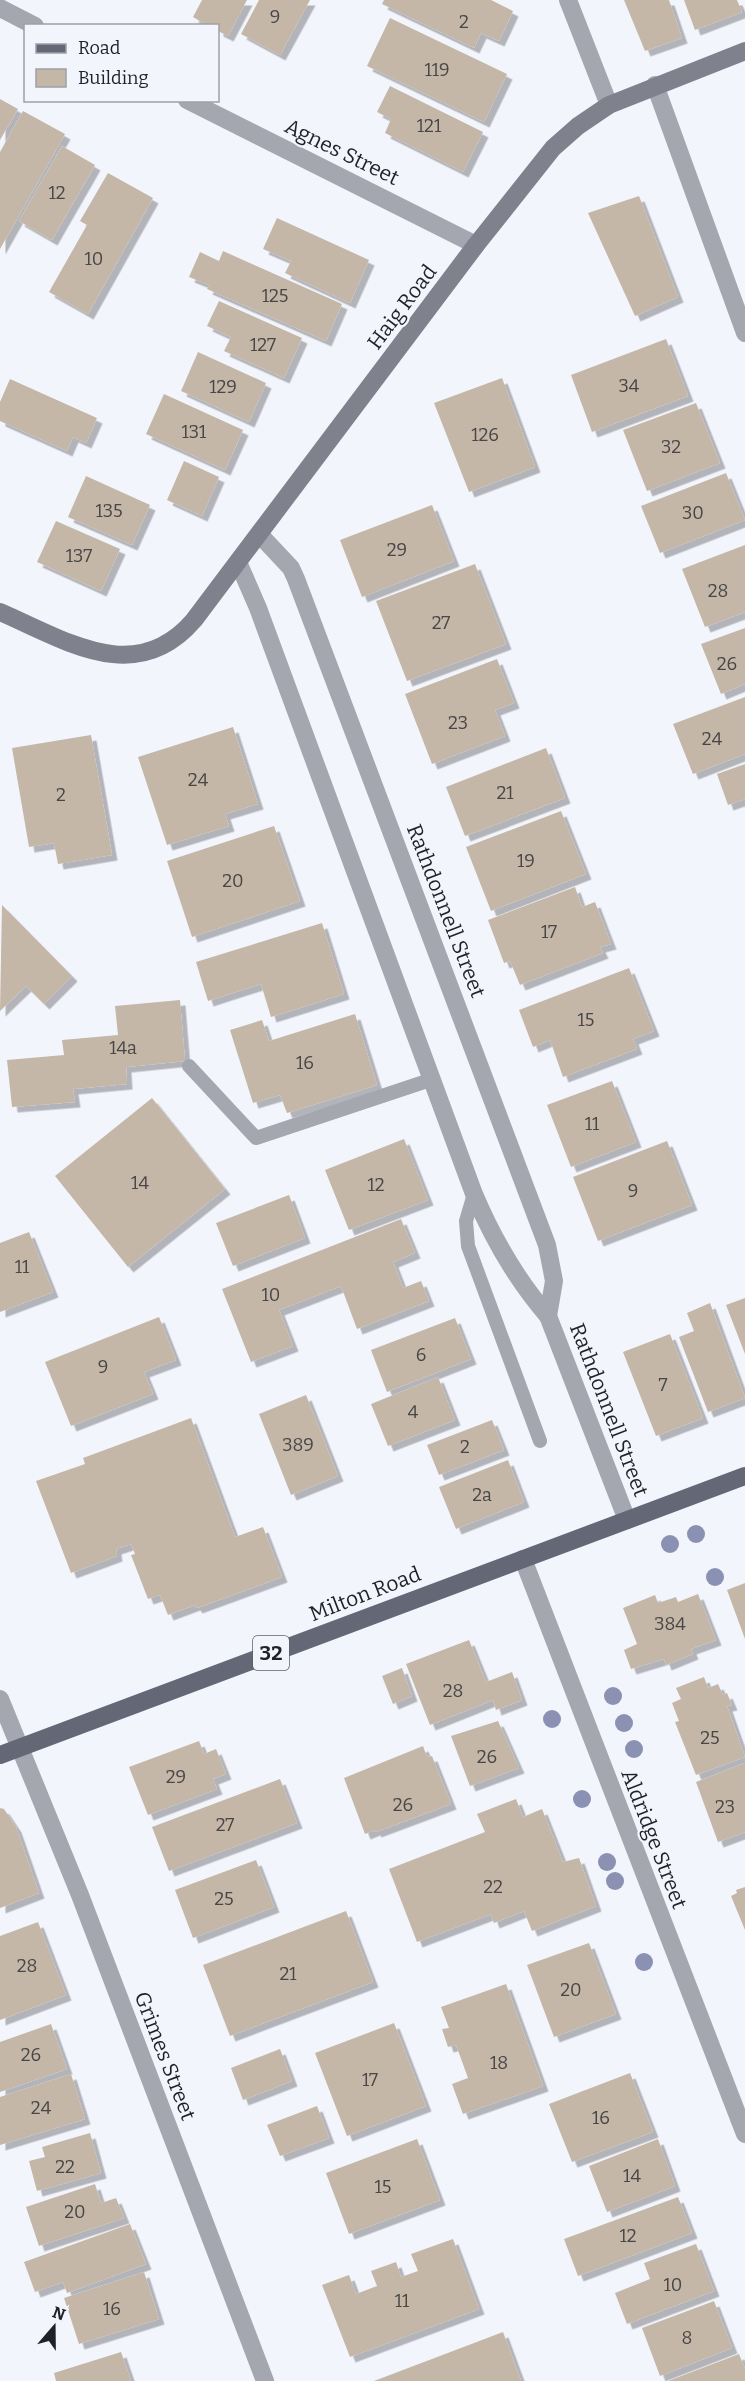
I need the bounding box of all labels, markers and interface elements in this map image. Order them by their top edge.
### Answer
house number: 9 [270,6,280,28]
house number: 2 [459,11,469,33]
legend [24,24,219,102]
text: Road [78,37,121,59]
house number: 119 [424,59,450,81]
text: Building [78,67,149,89]
street label: Agnes Street [281,113,404,191]
house number: 121 [417,115,442,137]
house number: 12 [48,182,66,204]
house number: 10 [85,248,103,270]
street label: Haig Road [362,259,442,355]
house number: 125 [262,285,288,307]
house number: 127 [250,334,276,356]
house number: 34 [619,375,640,397]
house number: 129 [209,376,237,398]
house number: 131 [182,421,207,443]
house number: 126 [471,424,499,446]
house number: 32 [661,436,681,458]
house number: 135 [95,500,123,522]
house number: 30 [682,502,704,524]
house number: 29 [387,539,407,561]
house number: 137 [66,545,92,567]
house number: 28 [708,580,728,602]
house number: 27 [432,612,450,634]
house number: 26 [717,653,737,675]
house number: 23 [448,712,468,734]
house number: 24 [702,728,723,750]
house number: 24 [188,769,209,791]
house number: 21 [496,782,514,804]
house number: 2 [56,784,66,806]
street label: Rathdonnell Street [401,821,491,1002]
house number: 19 [517,850,535,872]
house number: 20 [222,870,244,892]
house number: 17 [541,921,557,943]
house number: 15 [578,1009,594,1031]
house number: 14a [109,1037,137,1059]
house number: 16 [296,1052,314,1074]
house number: 11 [585,1113,600,1135]
house number: 14 [131,1172,149,1194]
house number: 12 [367,1174,385,1196]
house number: 9 [628,1180,638,1202]
house number: 11 [15,1256,30,1278]
house number: 10 [262,1284,280,1306]
street label: Rathdonnell Street [564,1320,654,1501]
house number: 6 [416,1344,426,1366]
house number: 9 [98,1356,108,1378]
house number: 7 [658,1374,668,1396]
house number: 4 [408,1401,419,1423]
house number: 389 [282,1434,314,1456]
house number: 2 [460,1436,470,1458]
house number: 2a [472,1484,492,1506]
street label: Milton Road [306,1561,424,1627]
house number: 384 [654,1613,686,1635]
road number: 32 [253,1636,289,1670]
house number: 28 [443,1680,463,1702]
house number: 25 [700,1727,720,1749]
house number: 26 [477,1746,497,1768]
house number: 29 [166,1766,186,1788]
street label: Aldridge Street [615,1766,693,1913]
house number: 26 [393,1794,413,1816]
house number: 23 [715,1796,735,1818]
house number: 27 [216,1814,234,1836]
house number: 22 [483,1876,503,1898]
house number: 25 [214,1888,234,1910]
house number: 28 [17,1955,37,1977]
house number: 21 [279,1963,297,1985]
house number: 20 [560,1979,582,2001]
street label: Grimes Street [129,1988,202,2124]
house number: 26 [21,2044,41,2066]
house number: 18 [490,2052,508,2074]
house number: 17 [362,2069,378,2091]
house number: 24 [31,2097,52,2119]
house number: 16 [592,2107,610,2129]
house number: 22 [55,2156,75,2178]
house number: 14 [623,2165,641,2187]
house number: 15 [375,2176,391,2198]
house number: 20 [64,2201,86,2223]
house number: 12 [619,2225,637,2247]
house number: 10 [664,2274,682,2296]
house number: 11 [395,2290,410,2312]
north arrow [24,2297,84,2357]
house number: 16 [103,2298,121,2320]
text: N [50,2302,68,2324]
house number: 8 [682,2327,692,2349]

